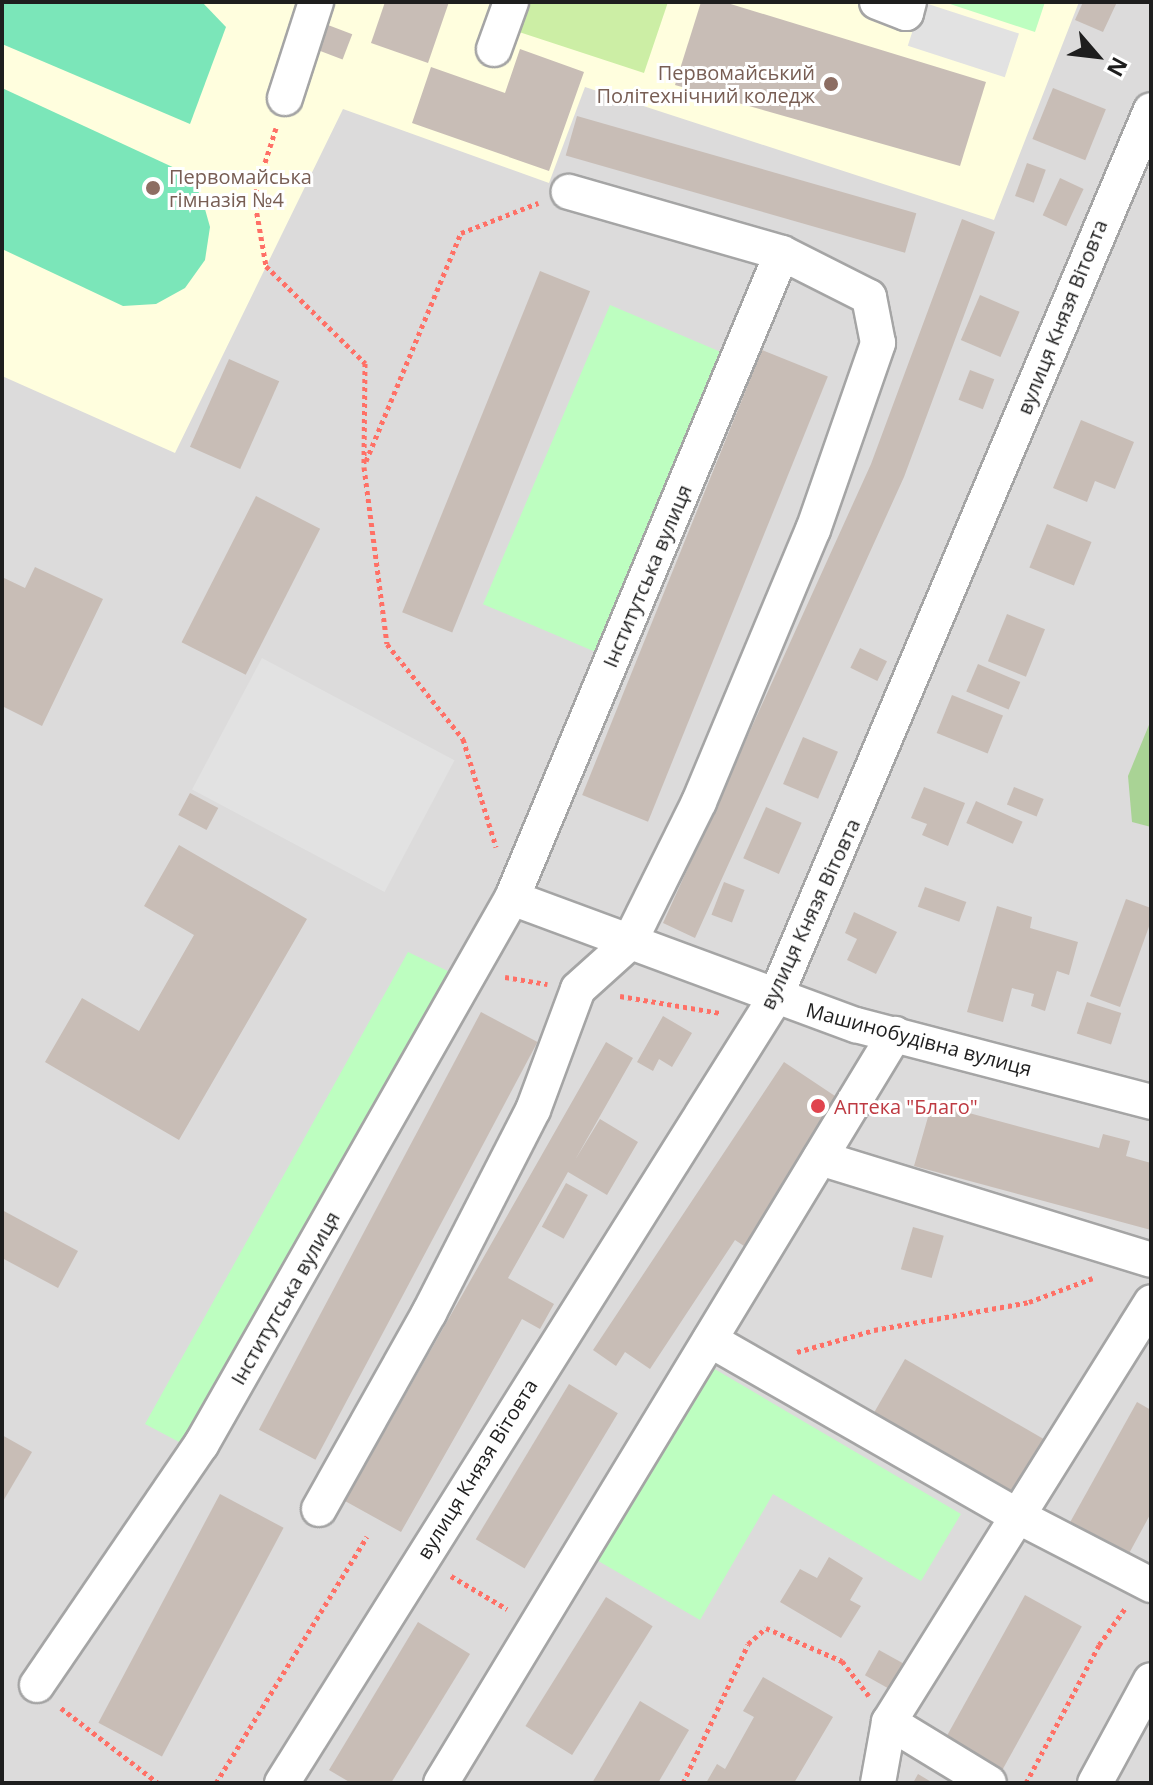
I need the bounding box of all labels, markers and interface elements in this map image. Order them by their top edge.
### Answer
north arrow [1057,16,1137,96]
text: N [1101,52,1136,82]
place label: Первомайський Політехнічний коледж [596,60,815,107]
marker: Первомайський Політехнічний коледж [822,75,840,93]
place label: Первомайська гімназія №4 [169,164,312,211]
marker: Первомайська гімназія №4 [144,179,162,197]
street label: вулиця Князя Вітовта [1012,216,1112,418]
street label: Інститутська вулиця [598,481,696,671]
street label: вулиця Князя Вітовта [755,815,865,1013]
street label: Машинобудівна вулиця [804,997,1034,1081]
place label: Аптека "Благо" [834,1094,978,1118]
marker: Аптека "Благо" [809,1097,827,1115]
street label: Інститутська вулиця [226,1207,344,1389]
street label: вулиця Князя Вітовта [412,1375,542,1563]

